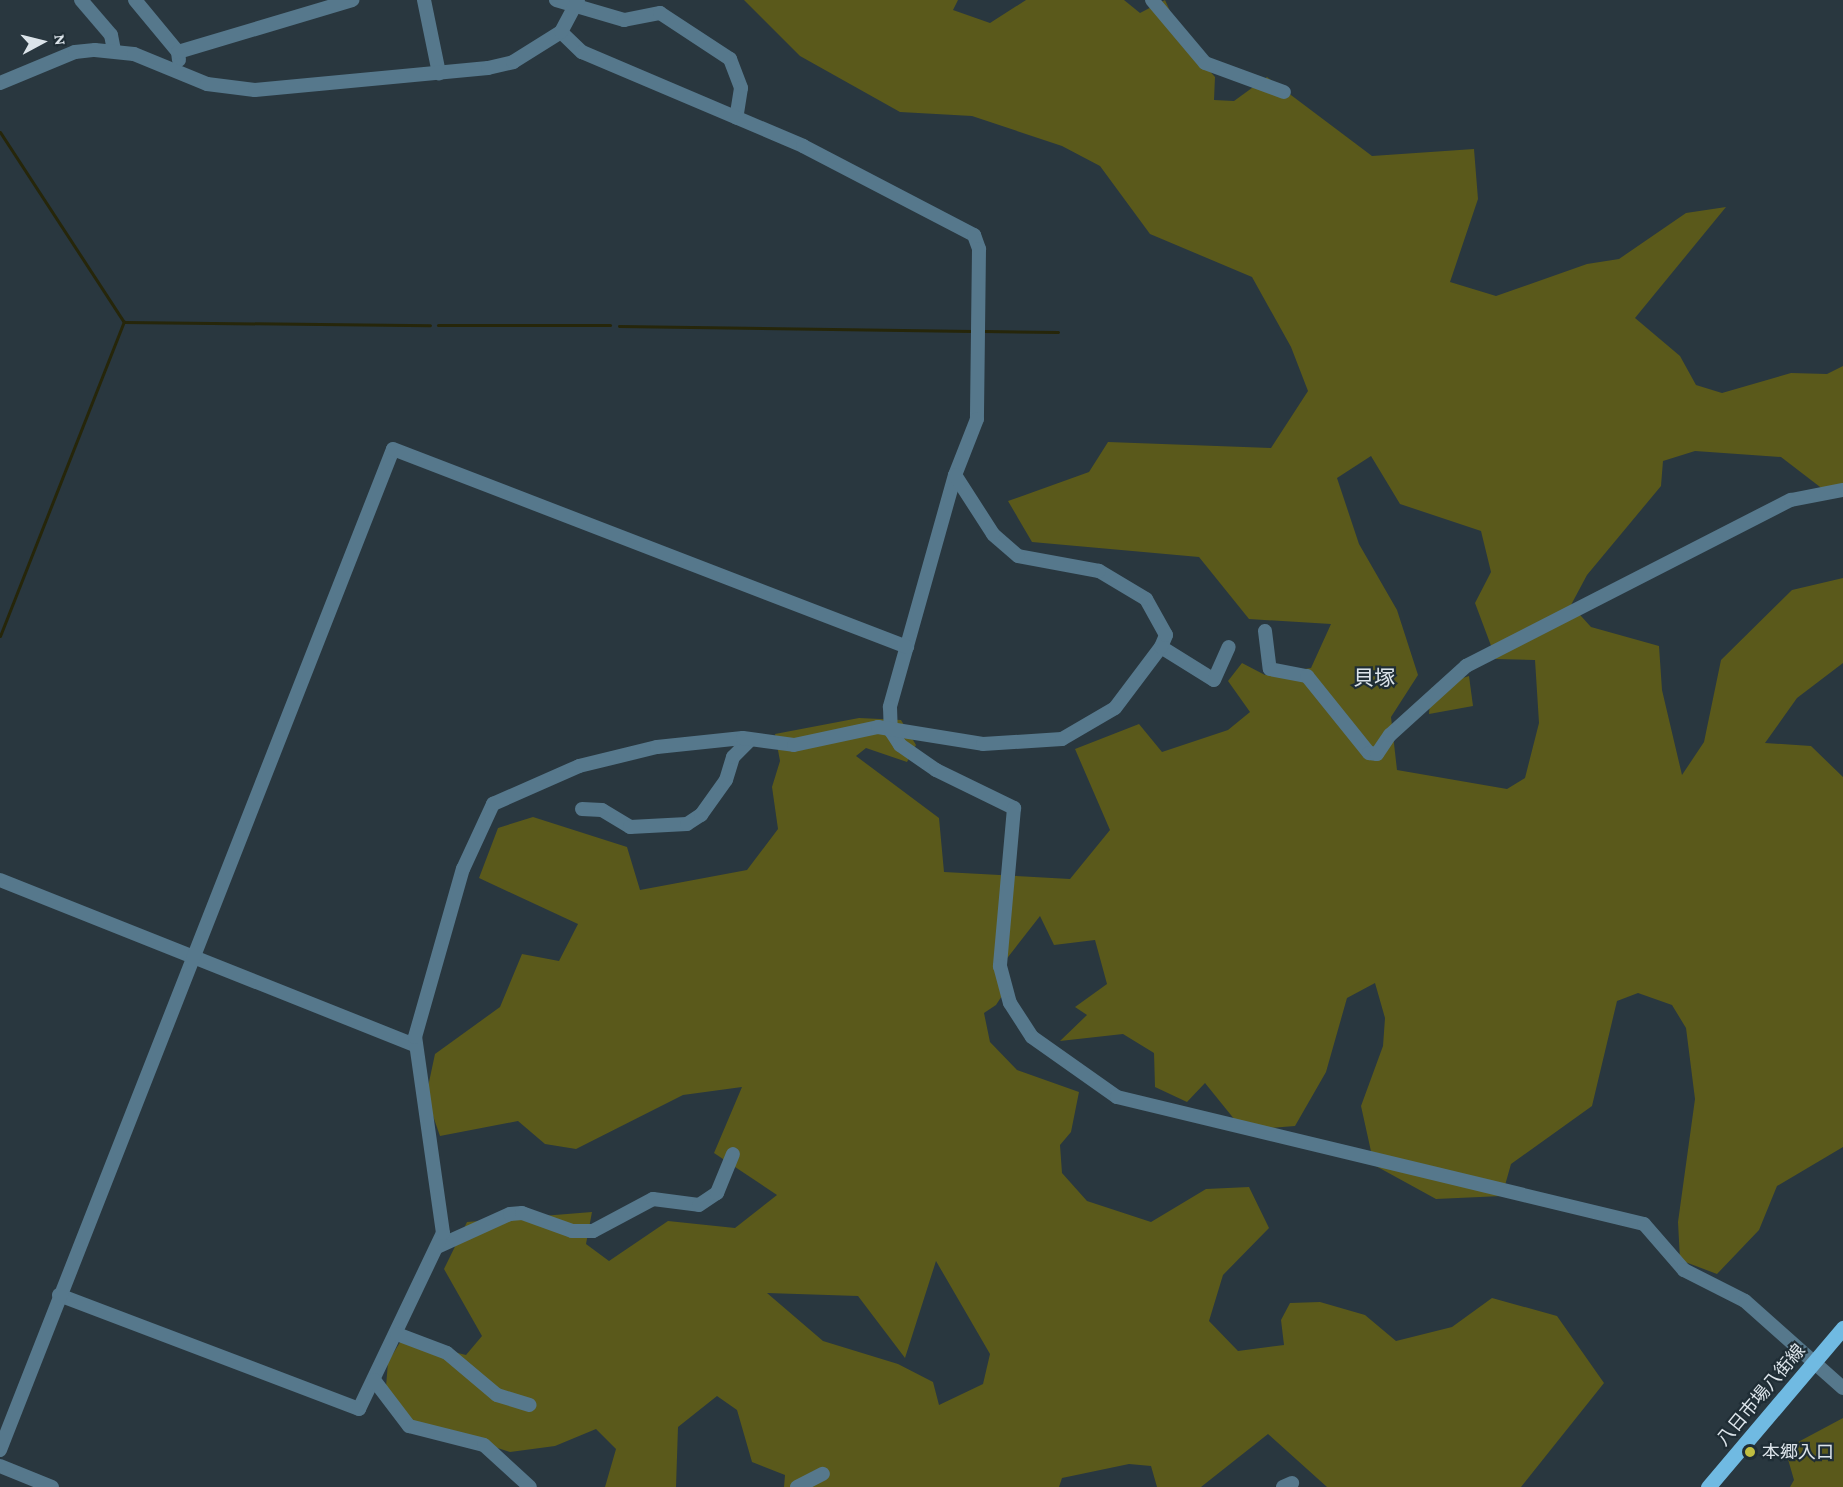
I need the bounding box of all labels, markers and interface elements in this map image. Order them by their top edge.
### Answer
north arrow [12,12,72,72]
text: N [51,33,69,46]
district label: 貝塚 [1353,665,1395,691]
street label: 八日市場八街線 [1712,1340,1810,1450]
place label: 本郷入口 [1762,1441,1834,1463]
marker: 本郷入口 [1743,1445,1757,1459]

